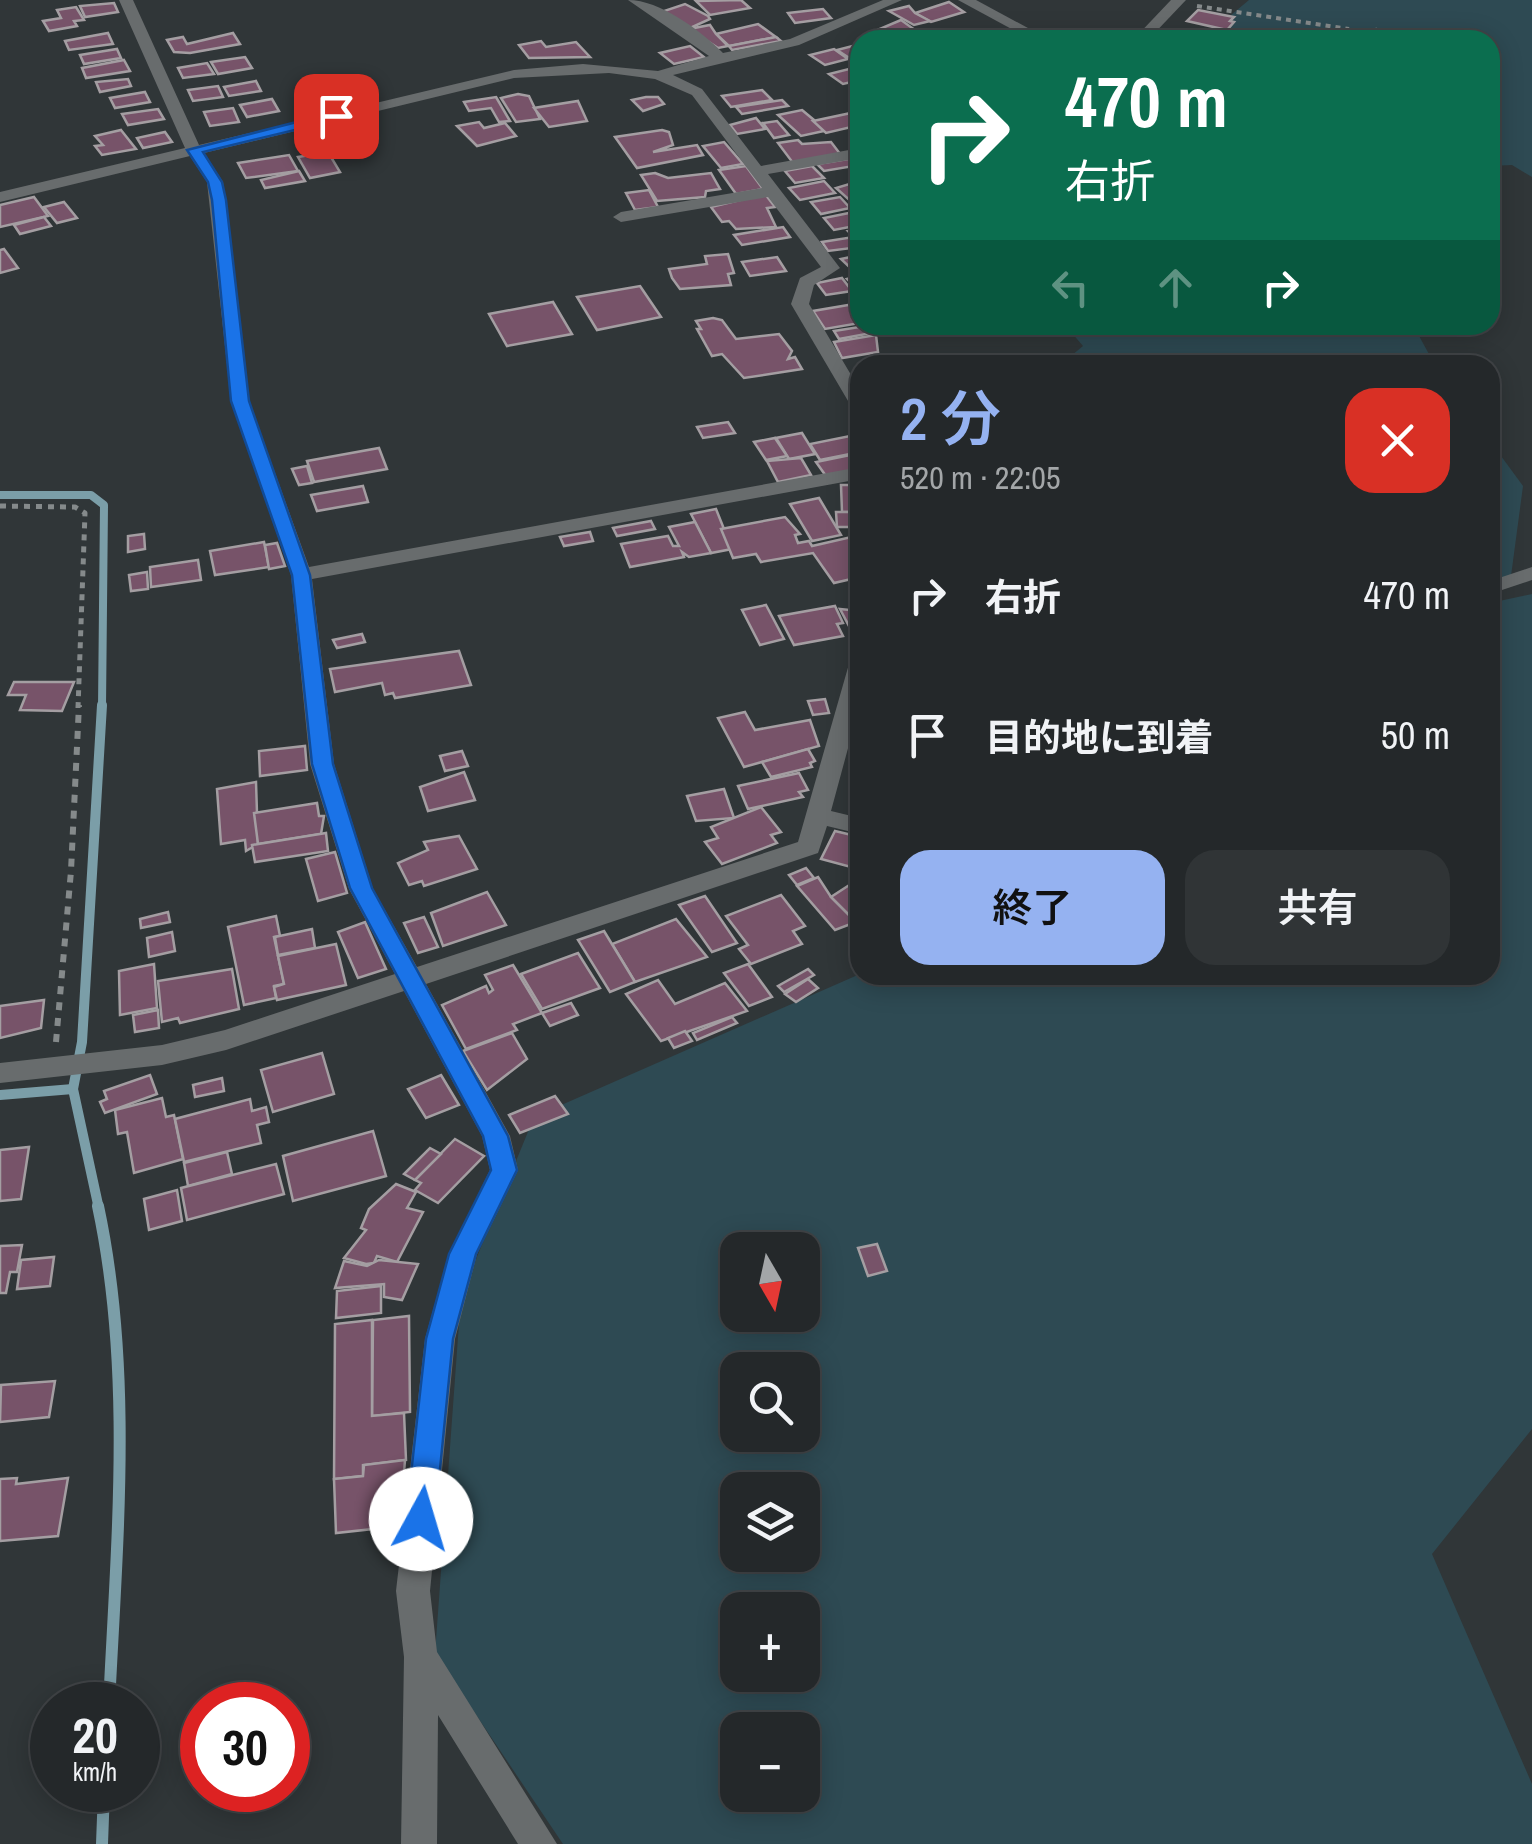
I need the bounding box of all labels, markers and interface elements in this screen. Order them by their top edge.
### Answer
text: 470 m [1065,55,1228,149]
icon: right [900,70,1030,200]
pin [294,74,379,159]
icon: arrive [309,89,364,144]
text: 右折 [1065,150,1155,211]
icon: left [1043,260,1098,315]
icon: ahead [1148,260,1203,315]
icon: right [1253,260,1308,315]
text: 2 分 [900,378,1001,459]
button: close [1345,388,1450,493]
text: 520 m · 22:05 [900,456,1060,499]
icon: right [900,568,955,623]
text: 470 m [1363,570,1450,621]
text: 右折 [985,572,1061,623]
icon: arrive [900,708,955,763]
text: 50 m [1381,710,1450,761]
text: 目的地に到着 [985,712,1213,763]
button: 終了 [900,850,1165,965]
button: 共有 [1185,850,1450,965]
north arrow [720,1232,820,1332]
map controls [720,1232,820,1812]
button: search [720,1352,820,1452]
position arrow [369,1467,473,1571]
button: layers [720,1472,820,1572]
button: + [720,1592,820,1692]
speed limit sign: 30 [180,1682,310,1812]
text: 20 [72,1701,118,1769]
button: − [720,1712,820,1812]
text: km/h [73,1755,117,1789]

